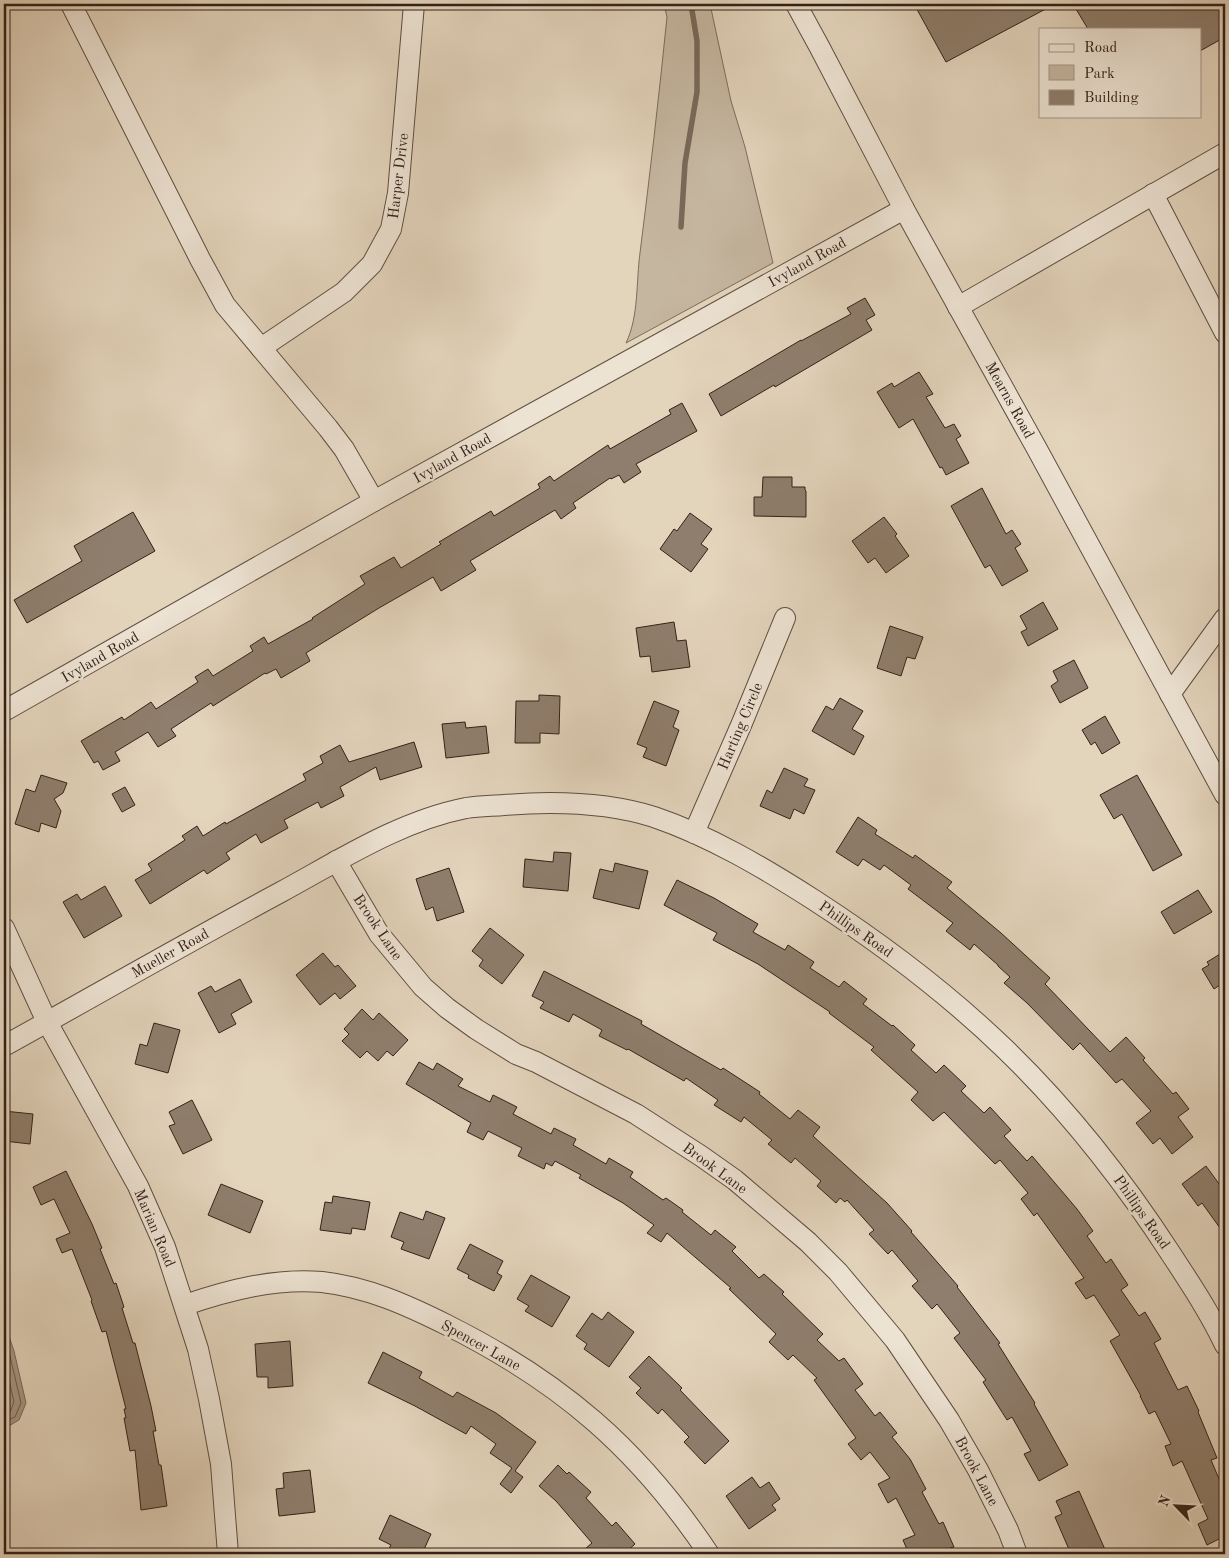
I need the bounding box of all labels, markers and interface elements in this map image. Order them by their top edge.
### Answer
legend [1039,28,1202,118]
text: Road [1084,41,1118,56]
text: Park [1084,67,1115,82]
text: Building [1084,91,1139,106]
street label: Harper Drive [387,132,412,220]
street label: Ivyland Road [766,236,849,291]
street label: Mearns Road [981,360,1036,442]
street label: Ivyland Road [411,432,494,487]
street label: Ivyland Road [59,630,142,687]
street label: Harting Circle [716,681,766,772]
street label: Brook Lane [349,892,404,964]
street label: Phillips Road [815,899,895,961]
street label: Mueller Road [129,927,212,982]
street label: Brook Lane [679,1141,749,1198]
street label: Phillips Road [1110,1173,1172,1253]
street label: Marian Road [130,1187,177,1270]
street label: Spencer Lane [438,1318,523,1374]
street label: Brook Lane [951,1435,1000,1509]
north arrow [1152,1480,1202,1530]
text: N [1156,1493,1174,1509]

